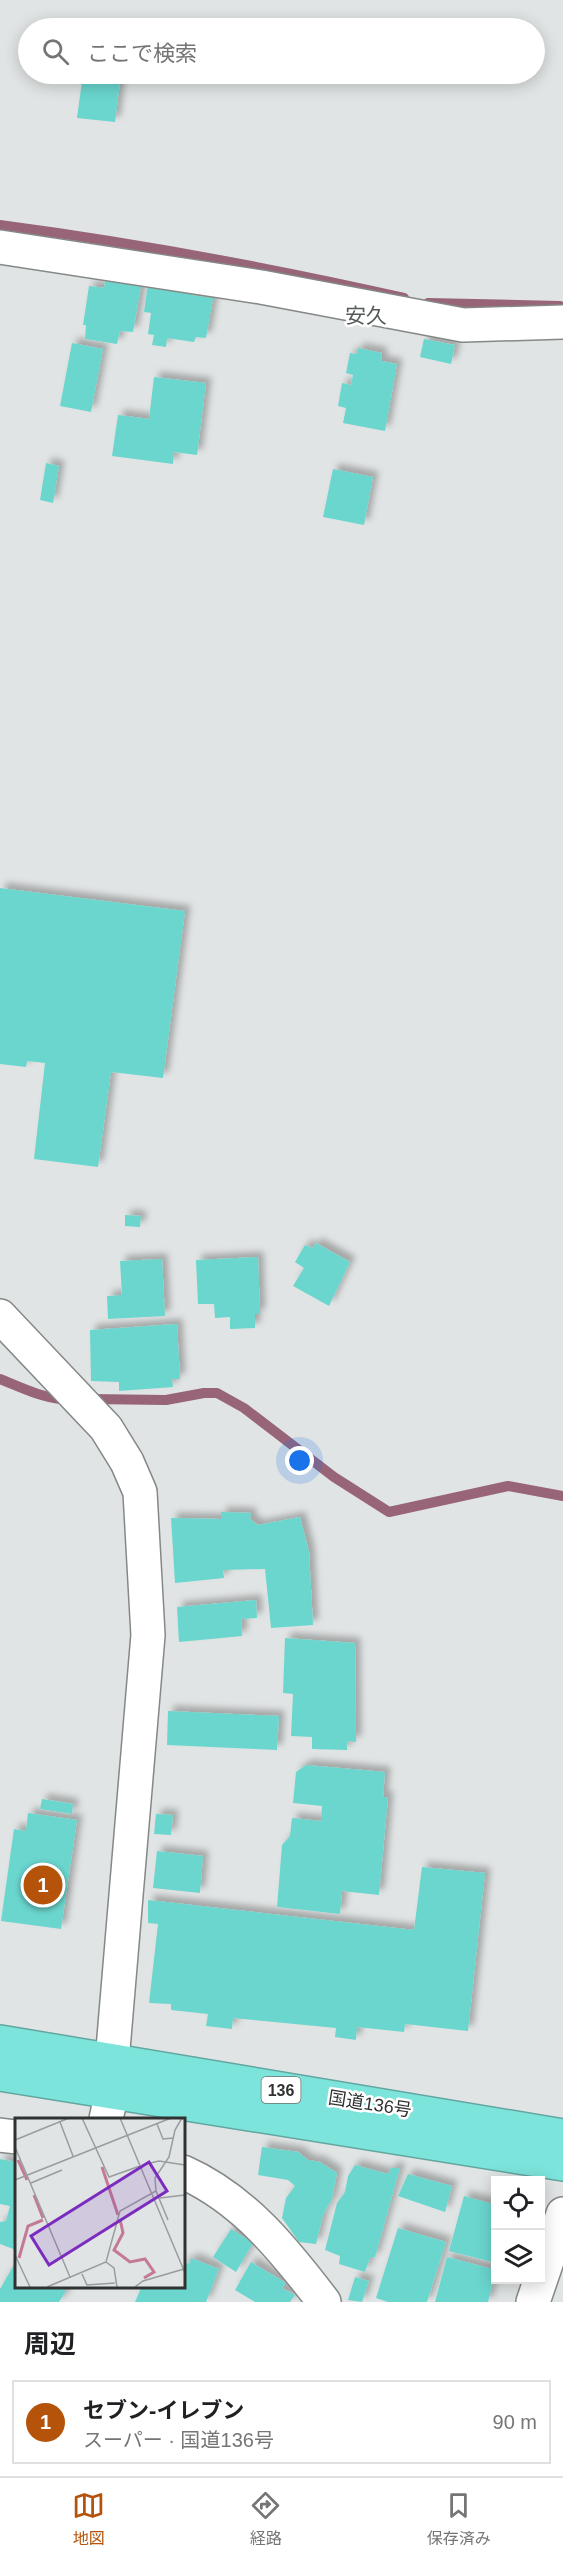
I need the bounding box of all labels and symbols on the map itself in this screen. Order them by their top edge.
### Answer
district label: 安久 [345,304,387,327]
your location [285,1446,314,1475]
pin: 1 [24,1862,63,1908]
road number: 136 [262,2077,300,2103]
street label: 国道136号 [327,2088,413,2120]
inset map [15,2118,184,2287]

